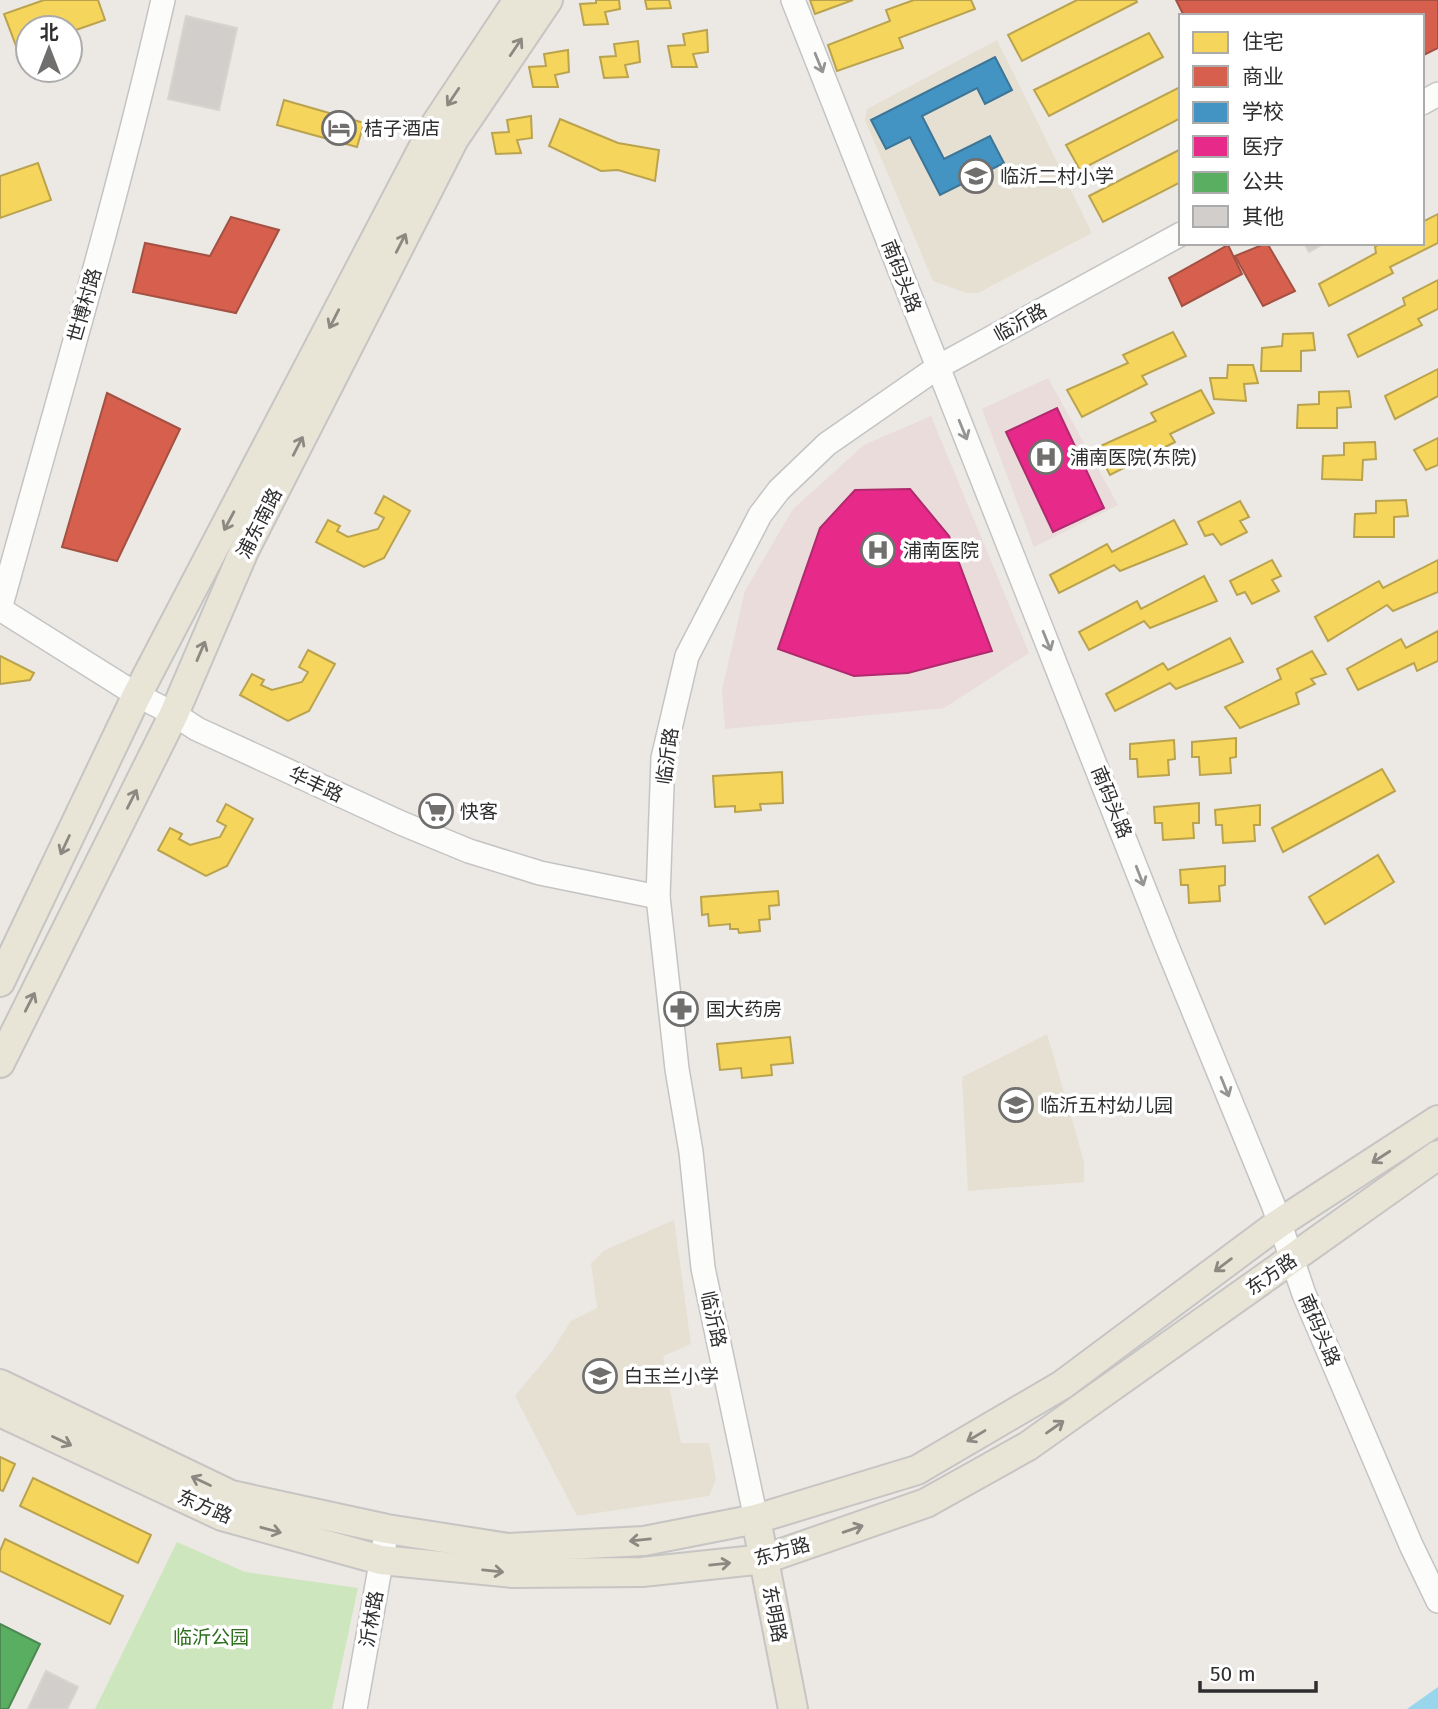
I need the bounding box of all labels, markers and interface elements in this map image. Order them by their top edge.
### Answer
north arrow [14,14,84,84]
legend [1179,14,1424,245]
text: 北 [39,21,59,44]
text: 住宅 [1242,29,1284,55]
one-way arrow [509,38,523,57]
one-way arrow [813,52,826,74]
text: 商业 [1242,64,1284,90]
one-way arrow [446,87,460,107]
text: 学校 [1242,99,1284,125]
hotel icon: 桔子酒店 [320,109,358,147]
place label: 桔子酒店 [364,117,440,140]
text: 医疗 [1242,134,1284,160]
school or university icon: 临沂二村小学 [957,157,995,195]
place label: 临沂二村小学 [1000,165,1114,188]
text: 公共 [1242,169,1284,195]
text: 其他 [1242,204,1284,230]
one-way arrow [395,233,409,254]
street label: 南码头路 [877,237,926,316]
street label: 世博村路 [63,265,106,345]
street label: 临沂路 [990,299,1051,346]
one-way arrow [327,308,340,329]
one-way arrow [958,419,971,440]
one-way arrow [291,436,305,456]
hospital icon: 浦南医院(东院) [1027,438,1065,476]
place label: 浦南医院(东院) [1070,446,1196,469]
street label: 浦东南路 [232,484,287,562]
one-way arrow [222,510,235,531]
hospital icon: 浦南医院 [859,531,897,569]
place label: 浦南医院 [903,539,979,562]
one-way arrow [1042,630,1055,652]
one-way arrow [195,641,208,662]
street label: 临沂路 [652,726,683,786]
street label: 华丰路 [285,762,346,807]
street label: 南码头路 [1087,763,1136,842]
one-way arrow [126,789,139,810]
supermarket icon: 快客 [417,792,455,830]
place label: 快客 [460,800,498,823]
one-way arrow [58,834,71,855]
one-way arrow [1135,864,1148,886]
pharmacy icon: 国大药房 [662,990,700,1028]
one-way arrow [24,992,38,1013]
place label: 国大药房 [706,998,782,1021]
one-way arrow [1219,1076,1232,1097]
school or university icon: 临沂五村幼儿园 [997,1086,1035,1124]
place label: 临沂五村幼儿园 [1040,1094,1173,1117]
one-way arrow [1372,1150,1391,1165]
street label: 东方路 [1241,1249,1301,1300]
one-way arrow [1214,1258,1233,1272]
street label: 临沂路 [696,1289,731,1349]
street label: 南码头路 [1294,1291,1345,1370]
school or university icon: 白玉兰小学 [581,1357,619,1395]
place label: 白玉兰小学 [624,1365,719,1388]
one-way arrow [1045,1420,1064,1434]
one-way arrow [966,1429,986,1443]
one-way arrow [50,1435,72,1448]
one-way arrow [191,1474,212,1487]
street label: 东方路 [174,1485,236,1528]
one-way arrow [841,1522,863,1534]
one-way arrow [259,1524,281,1537]
street label: 东方路 [752,1533,813,1570]
one-way arrow [629,1534,652,1547]
one-way arrow [709,1557,731,1570]
one-way arrow [482,1565,504,1578]
street label: 东明路 [758,1584,791,1644]
street label: 沂林路 [355,1589,388,1649]
park label: 临沂公园 [173,1626,249,1649]
scale bar [1200,1650,1316,1694]
text: 50 m [1210,1661,1256,1687]

